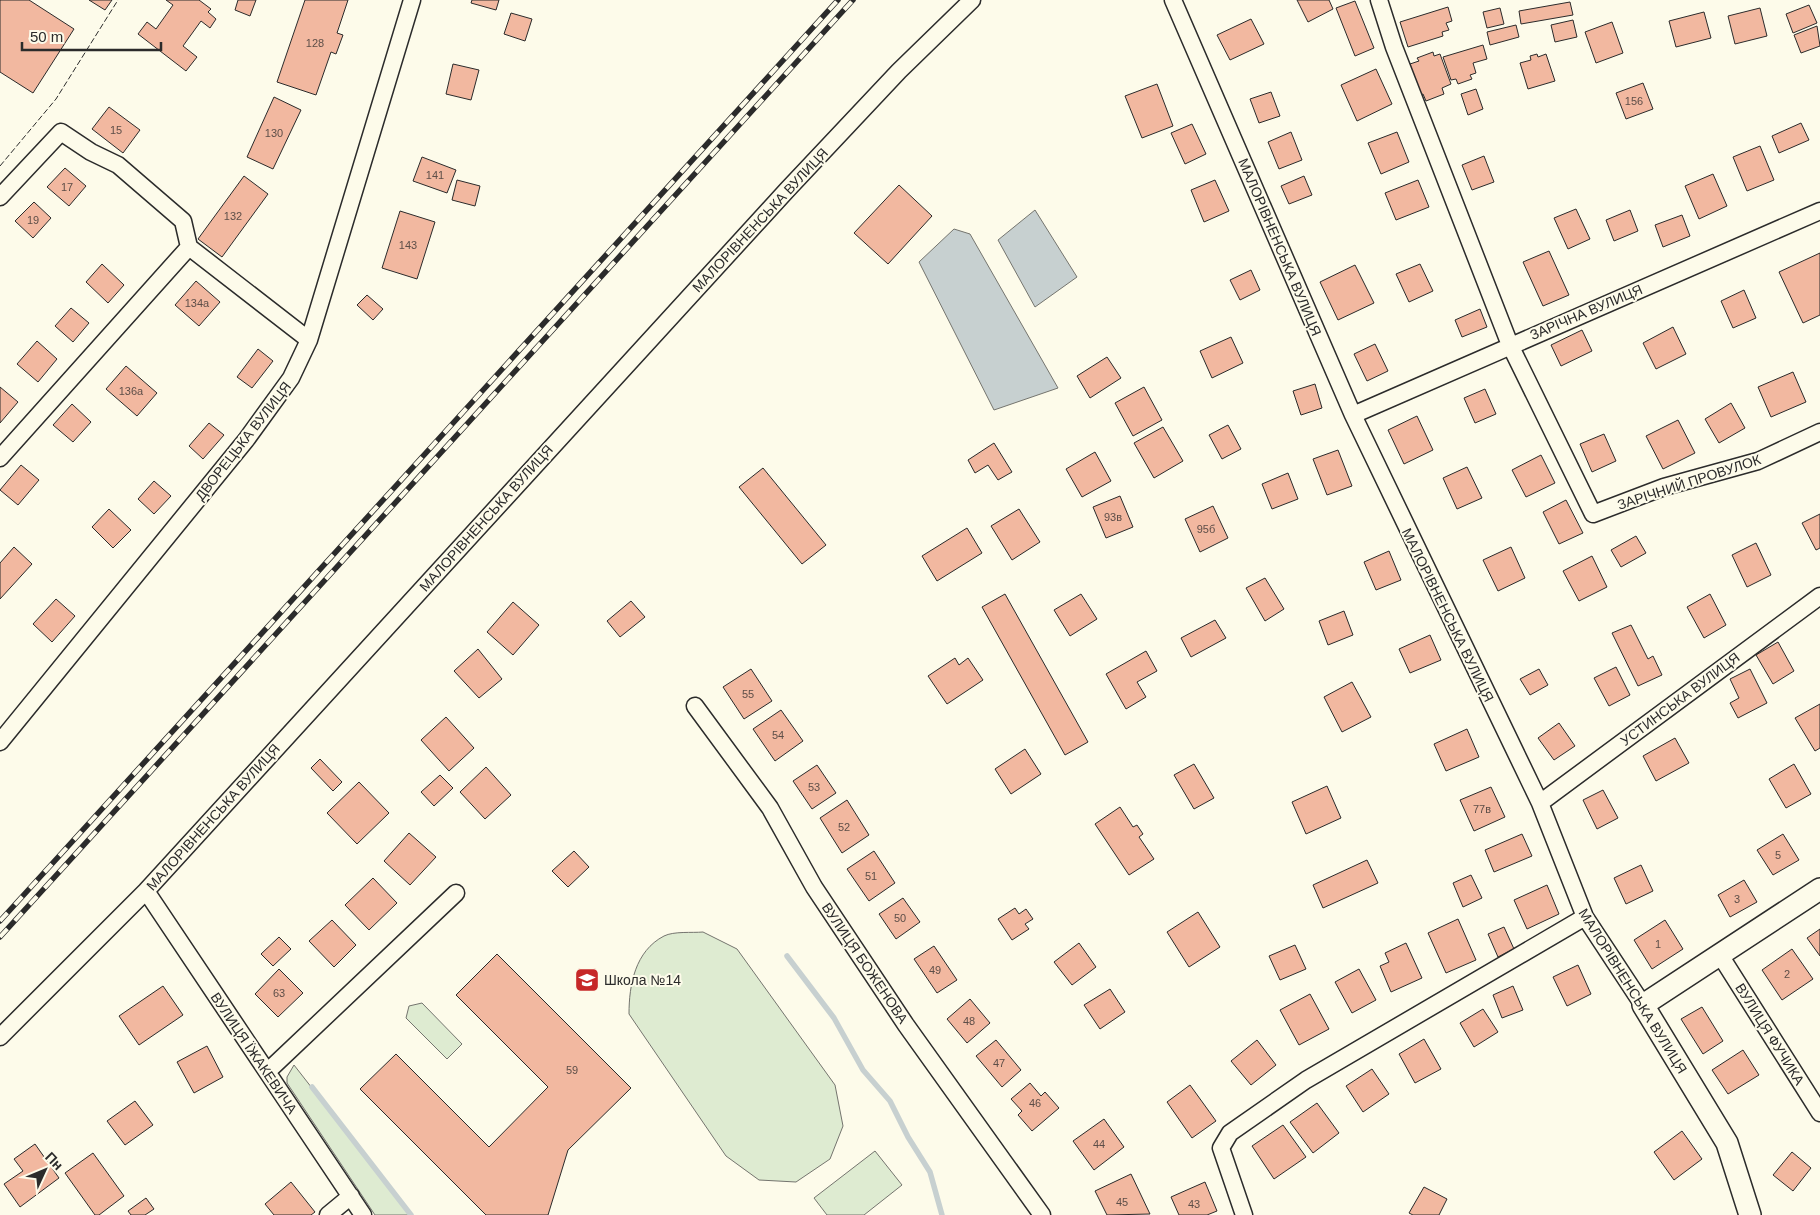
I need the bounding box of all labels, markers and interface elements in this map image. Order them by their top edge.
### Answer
scale bar [22,20,161,52]
text: 50 m [30,28,63,45]
house number: 128 [306,37,324,49]
house number: 156 [1625,95,1643,107]
house number: 15 [110,124,122,136]
house number: 130 [265,127,283,139]
street label: МАЛОРІВНЕНСЬКА ВУЛИЦЯ [689,145,831,295]
street label: МАЛОРІВНЕНСЬКА ВУЛИЦЯ [1235,156,1325,338]
house number: 141 [426,169,444,181]
house number: 17 [61,181,73,193]
house number: 132 [224,210,242,222]
house number: 19 [27,214,39,226]
house number: 143 [399,239,417,251]
street label: ЗАРІЧНА ВУЛИЦЯ [1527,281,1645,343]
house number: 134а [185,297,210,309]
street label: ДВОРЕЦЬКА ВУЛИЦЯ [192,379,294,503]
house number: 136а [119,385,144,397]
street label: МАЛОРІВНЕНСЬКА ВУЛИЦЯ [416,442,556,594]
street label: ЗАРІЧНИЙ ПРОВУЛОК [1615,450,1764,513]
house number: 93в [1104,511,1122,523]
house number: 95б [1197,523,1215,535]
street label: МАЛОРІВНЕНСЬКА ВУЛИЦЯ [1399,526,1497,704]
street label: УСТИНСЬКА ВУЛИЦЯ [1617,649,1743,749]
house number: 55 [742,688,754,700]
house number: 54 [772,729,784,741]
street label: МАЛОРІВНЕНСЬКА ВУЛИЦЯ [143,741,283,893]
house number: 53 [808,781,820,793]
house number: 77в [1473,803,1491,815]
house number: 52 [838,821,850,833]
house number: 5 [1775,849,1781,861]
house number: 51 [865,870,877,882]
house number: 3 [1734,893,1740,905]
street label: ВУЛИЦЯ БОЖЕНОВА [819,900,912,1027]
street label: МАЛОРІВНЕНСЬКА ВУЛИЦЯ [1576,906,1690,1076]
house number: 50 [894,912,906,924]
house number: 1 [1655,938,1661,950]
house number: 49 [929,964,941,976]
school or university icon: Школа №14 [574,967,600,993]
house number: 2 [1784,968,1790,980]
place label: Школа №14 [604,972,681,988]
street label: ВУЛИЦЯ ФУЧИКА [1732,980,1808,1088]
house number: 63 [273,987,285,999]
street label: ВУЛИЦЯ ЇЖАКЕВИЧА [207,989,301,1117]
house number: 48 [963,1015,975,1027]
house number: 47 [993,1057,1005,1069]
house number: 59 [566,1064,578,1076]
house number: 46 [1029,1097,1041,1109]
house number: 44 [1093,1138,1105,1150]
north arrow [20,1145,70,1195]
text: Пн [42,1149,67,1173]
house number: 45 [1116,1196,1128,1208]
house number: 43 [1188,1198,1200,1210]

